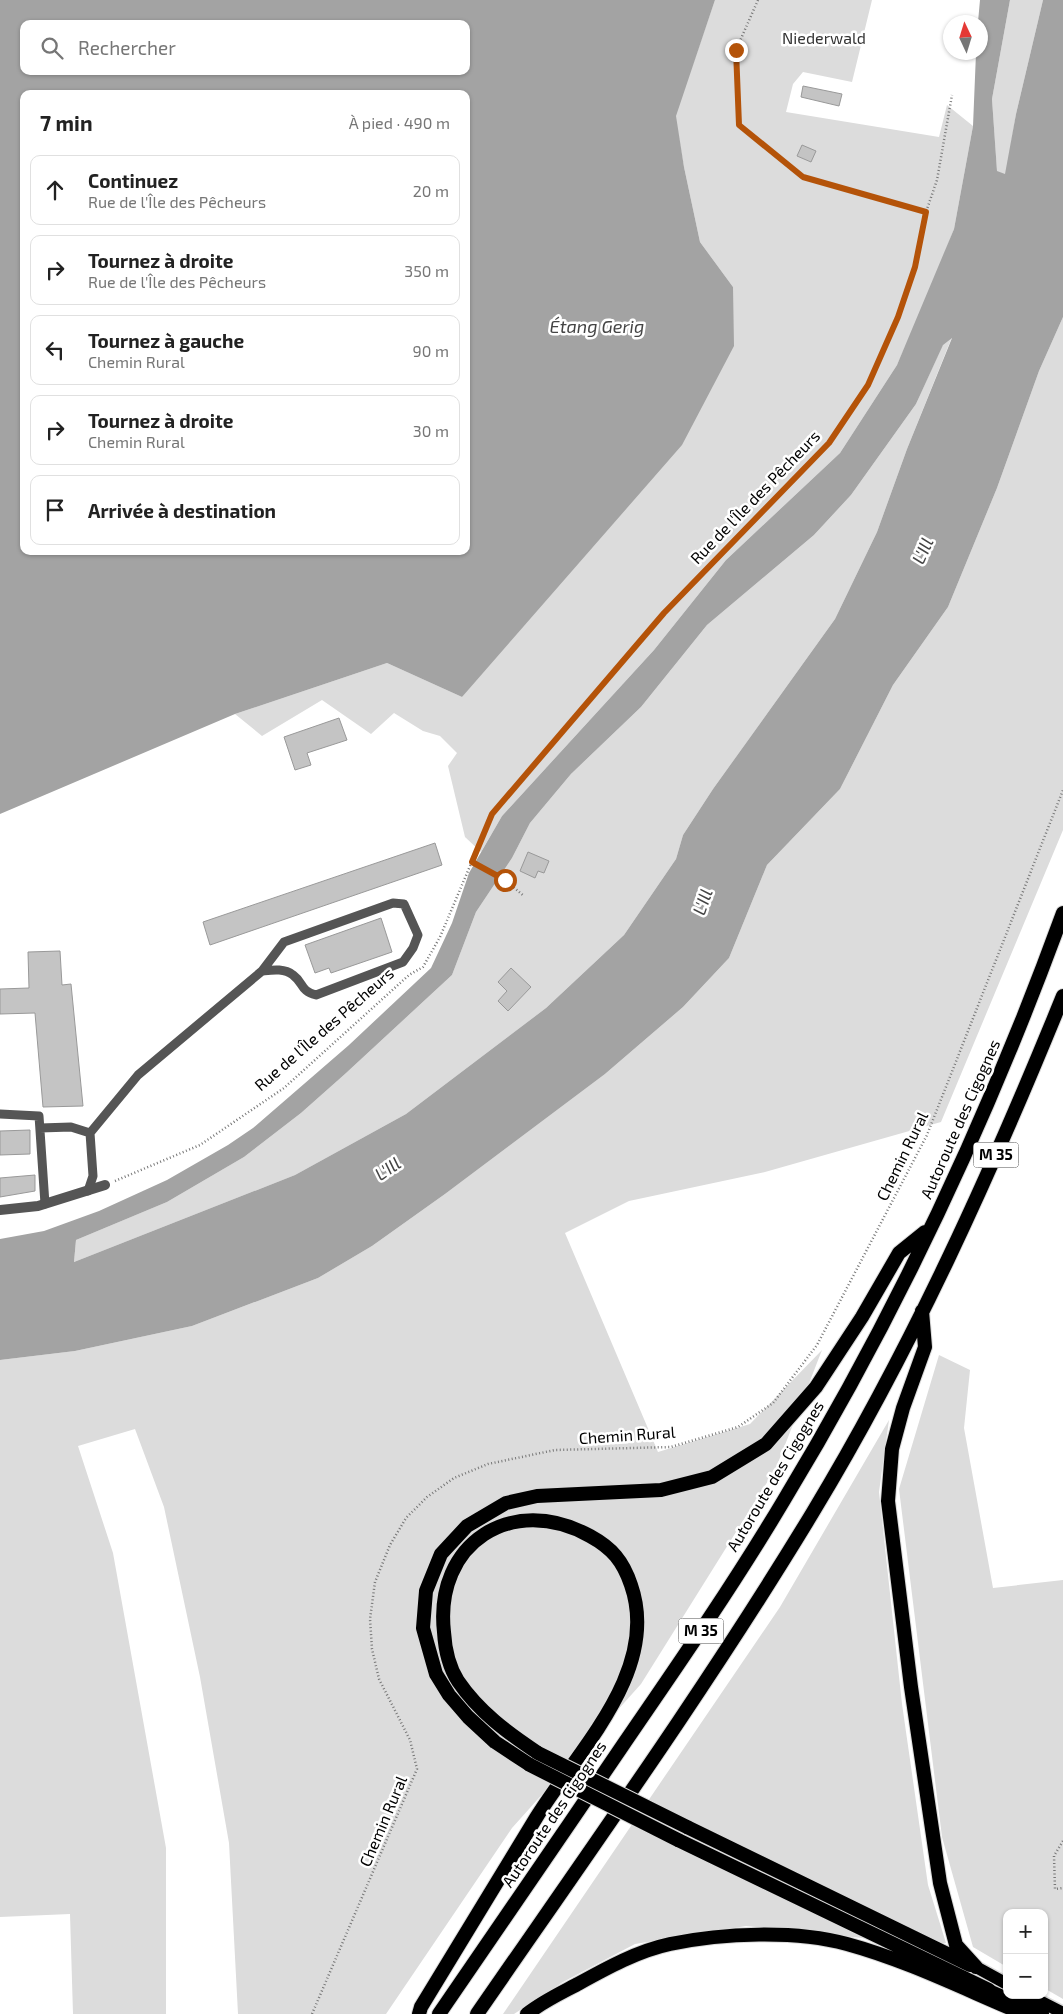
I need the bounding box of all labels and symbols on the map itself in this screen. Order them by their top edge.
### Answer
north arrow [943,15,988,60]
park label: Niederwald [782,28,866,47]
route end [725,39,748,62]
water label: Étang Gerig [550,315,644,337]
street label: Rue de l'Île des Pêcheurs [686,426,823,567]
water label: L'Ill [907,534,938,567]
route start [494,869,517,892]
water label: L'Ill [687,886,717,918]
street label: Rue de l'Île des Pêcheurs [250,963,397,1094]
street label: Autoroute des Cigognes [916,1036,1003,1201]
street label: Chemin Rural [872,1108,931,1203]
road number: M 35 [974,1142,1018,1168]
water label: L'Ill [370,1152,405,1185]
street label: Autoroute des Cigognes [722,1397,827,1555]
street label: Chemin Rural [578,1422,676,1447]
road number: M 35 [678,1618,724,1644]
street label: Autoroute des Cigognes [498,1737,610,1890]
street label: Chemin Rural [355,1772,410,1869]

